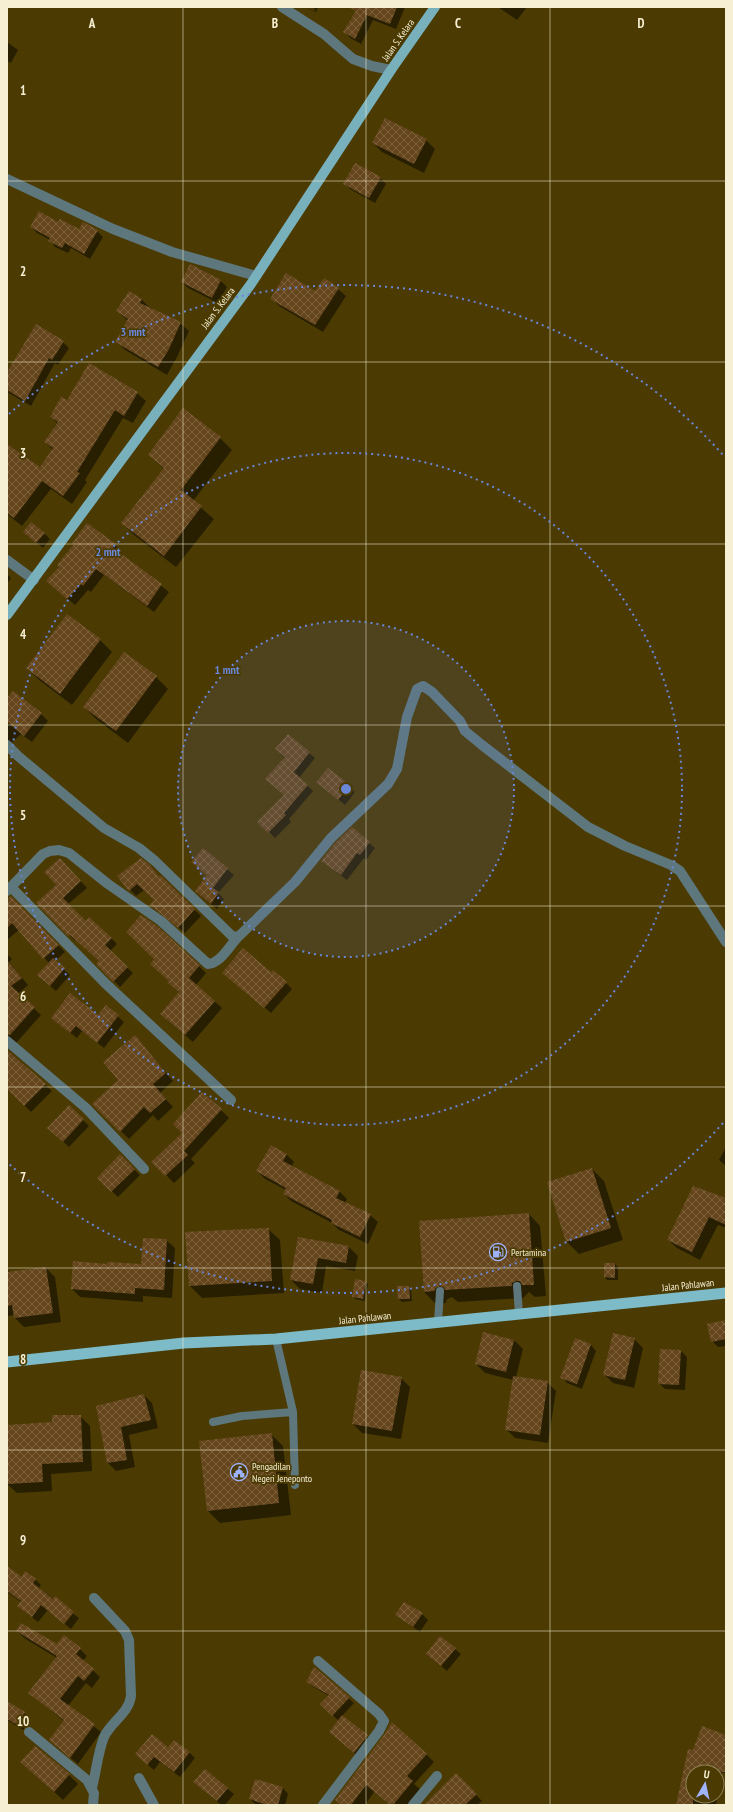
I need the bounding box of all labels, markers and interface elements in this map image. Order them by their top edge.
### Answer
text: A [88,15,96,32]
text: B [272,15,278,32]
text: C [455,15,461,32]
text: D [638,15,645,32]
street label: Jalan S. Kelara [378,16,417,64]
text: 1 [20,82,26,99]
text: 2 [20,263,26,280]
street label: Jalan S. Kelara [198,285,238,332]
text: 3 mnt [120,324,146,339]
text: 3 [20,445,26,462]
text: 2 mnt [95,544,121,559]
text: 4 [20,626,27,643]
text: 1 mnt [214,662,240,677]
centre of rings [339,782,353,796]
text: 5 [20,807,26,824]
text: 6 [20,988,26,1005]
text: 7 [20,1169,26,1186]
fuel station icon: Pertamina [488,1242,508,1262]
place label: Pertamina [511,1246,546,1259]
street label: Jalan Pahlawan [660,1276,715,1294]
street label: Jalan Pahlawan [337,1309,392,1327]
text: 8 [20,1351,26,1368]
place label: Pengadilan Negeri Jeneponto [252,1460,312,1485]
public building icon: Pengadilan Negeri Jeneponto [229,1462,249,1482]
text: 9 [20,1532,26,1549]
text: 10 [17,1713,29,1730]
north arrow [685,1764,725,1804]
text: U [703,1767,711,1782]

